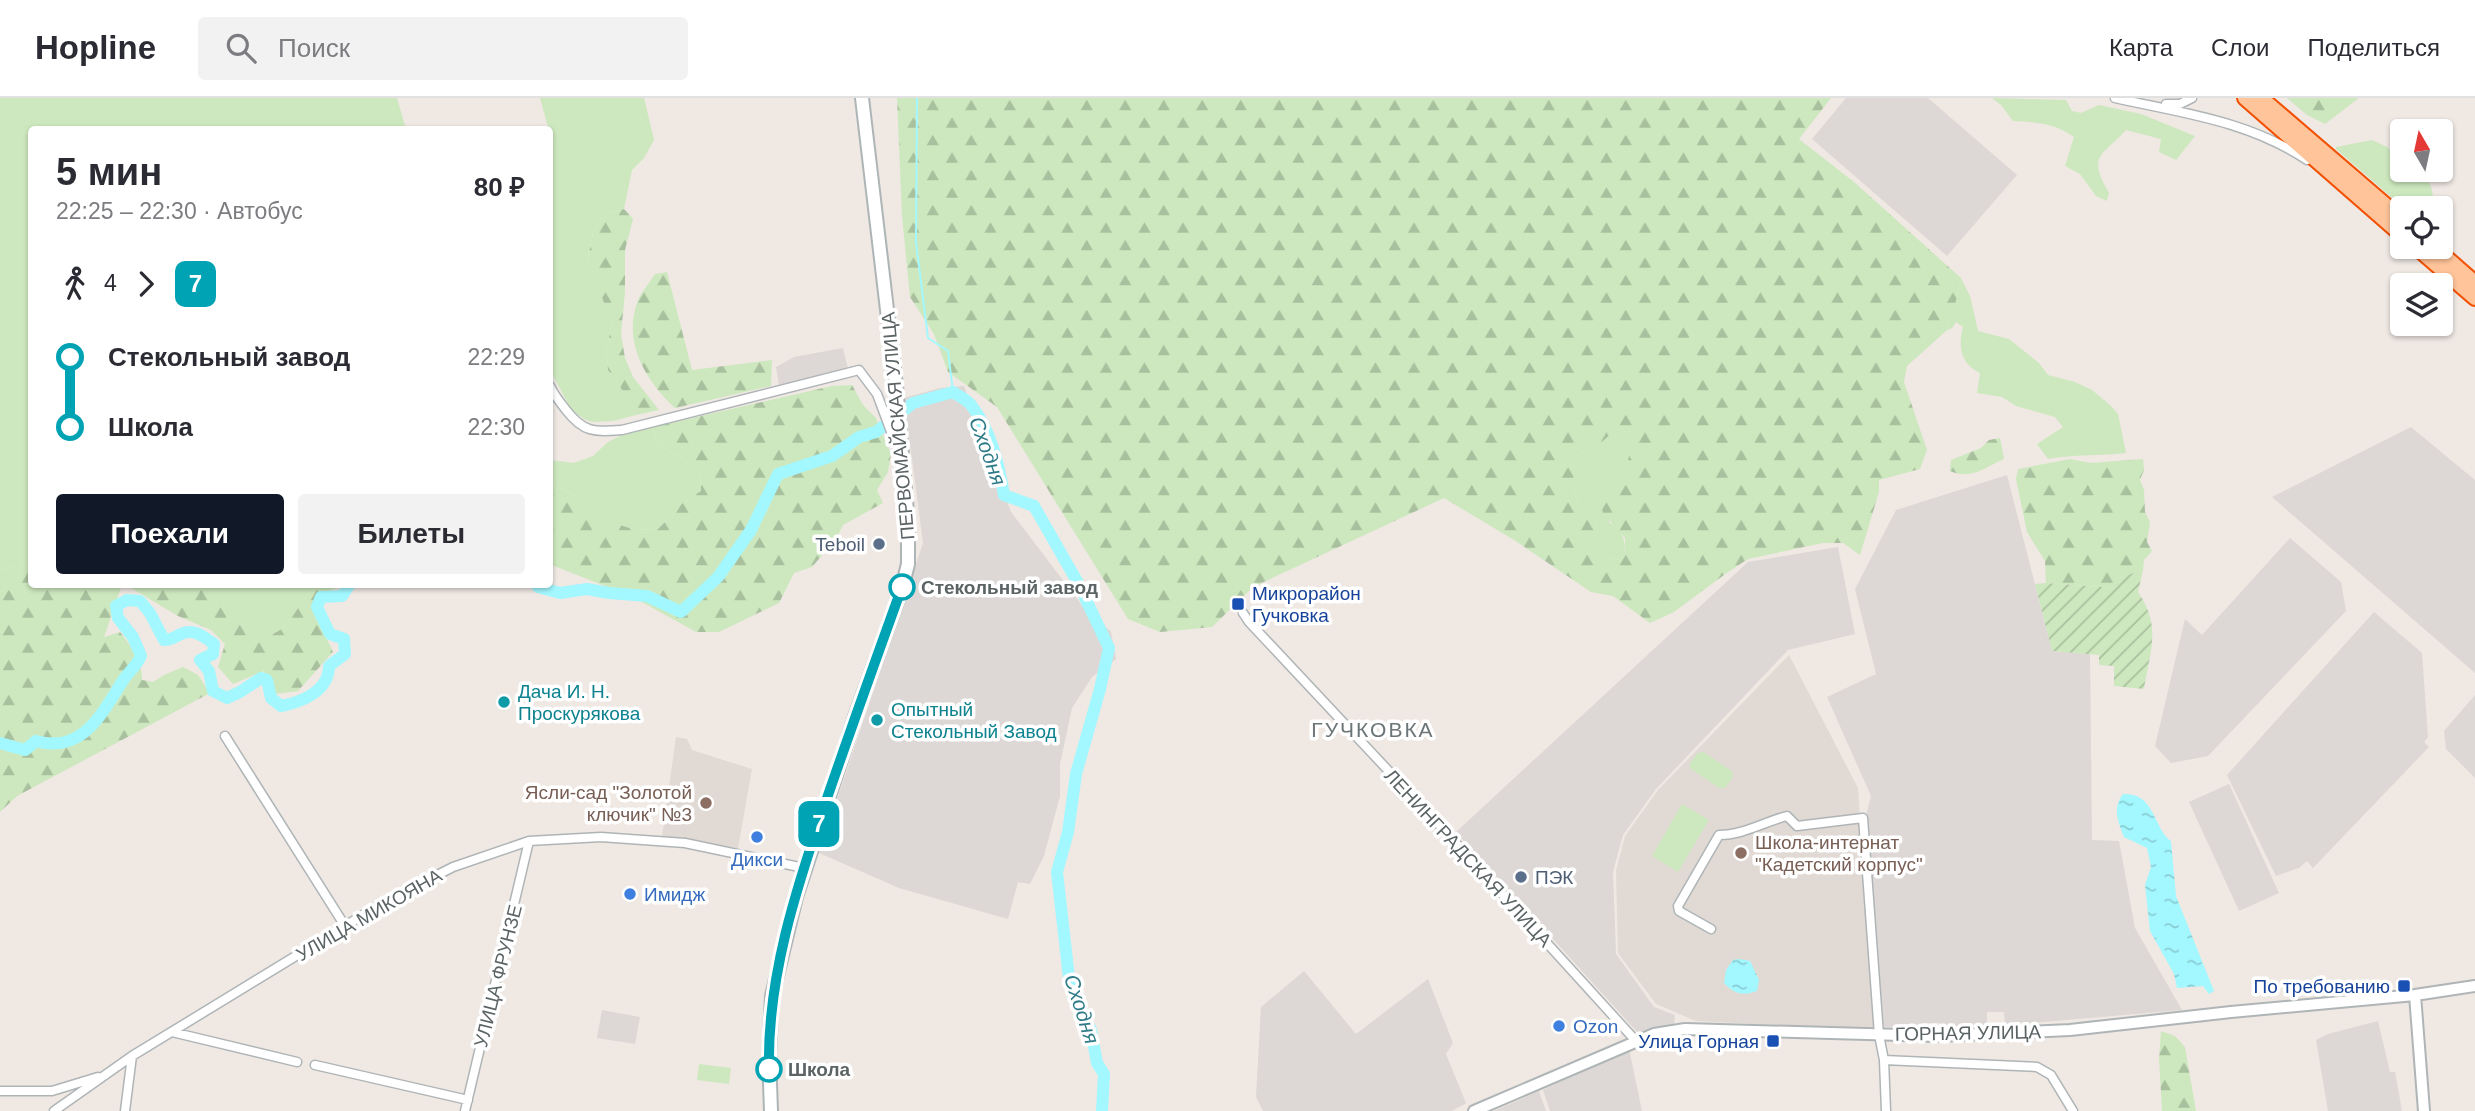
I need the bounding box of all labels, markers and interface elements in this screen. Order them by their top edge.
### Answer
search box [198,17,688,80]
text: Hopline [35,29,156,66]
icon: search [222,29,260,67]
text: Поиск [278,33,350,63]
text: Карта [2109,34,2173,61]
text: Слои [2211,34,2269,61]
text: Поделиться [2307,34,2440,61]
north arrow [2390,119,2454,182]
map controls [2390,119,2453,336]
text: 5 мин [56,151,162,193]
text: 80 ₽ [474,172,525,202]
button: locate [2390,196,2453,259]
text: 22:25 – 22:30 · Автобус [56,198,303,224]
icon: walk [56,265,94,303]
icon: forward [127,265,165,303]
text: 4 [104,270,117,296]
text: 7 [189,270,202,297]
button: layers [2390,273,2453,336]
street label: ПЕРВОМАЙСКАЯ УЛИЦА [878,311,918,541]
text: Стекольный завод [108,342,350,372]
text: 22:29 [467,344,525,370]
text: Школа [108,412,193,442]
water label: Сходня [965,413,1011,489]
text: 22:30 [467,414,525,440]
button: Поехали [56,494,284,574]
button: Билеты [298,494,525,574]
place label: Teboil [815,534,865,555]
marker: Teboil [871,536,887,552]
marker: Стекольный завод [889,574,915,600]
place label: Стекольный завод [921,577,1098,598]
place label: Микрорайон Гучковка [1252,583,1361,626]
marker: Микрорайон Гучковка [1230,596,1246,612]
place label: Дача И. Н. Проскурякова [518,681,641,724]
marker: Дача И. Н. Проскурякова [496,694,512,710]
place label: Опытный Стекольный Завод [891,699,1057,742]
marker: Опытный Стекольный Завод [869,712,885,728]
district label: ГУЧКОВКА [1311,718,1435,741]
street label: ЛЕНИНГРАДСКАЯ УЛИЦА [1380,765,1556,951]
place label: Ясли-сад "Золотой ключик" №3 [525,782,692,825]
marker: Ясли-сад "Золотой ключик" №3 [698,795,714,811]
line badge: 7 [796,801,842,847]
text: 7 [812,810,826,837]
marker: Дикси [749,829,765,845]
place label: Школа-интернат "Кадетский корпус" [1755,832,1923,875]
marker: Школа-интернат "Кадетский корпус" [1733,845,1749,861]
place label: Дикси [731,849,783,870]
street label: УЛИЦА МИКОЯНА [293,865,446,965]
place label: ПЭК [1535,867,1573,888]
marker: ПЭК [1513,869,1529,885]
place label: Имидж [644,884,705,905]
marker: Имидж [622,886,638,902]
street label: УЛИЦА ФРУНЗЕ [470,903,526,1049]
water label: Сходня [1060,971,1104,1047]
place label: По требованию [2254,976,2390,997]
marker: По требованию [2396,978,2412,994]
place label: Ozon [1573,1016,1618,1037]
marker: Ozon [1551,1018,1567,1034]
street label: ГОРНАЯ УЛИЦА [1895,1021,2042,1045]
place label: Улица Горная [1638,1031,1759,1052]
marker: Улица Горная [1765,1033,1781,1049]
marker: Школа [756,1056,782,1082]
place label: Школа [788,1059,851,1080]

